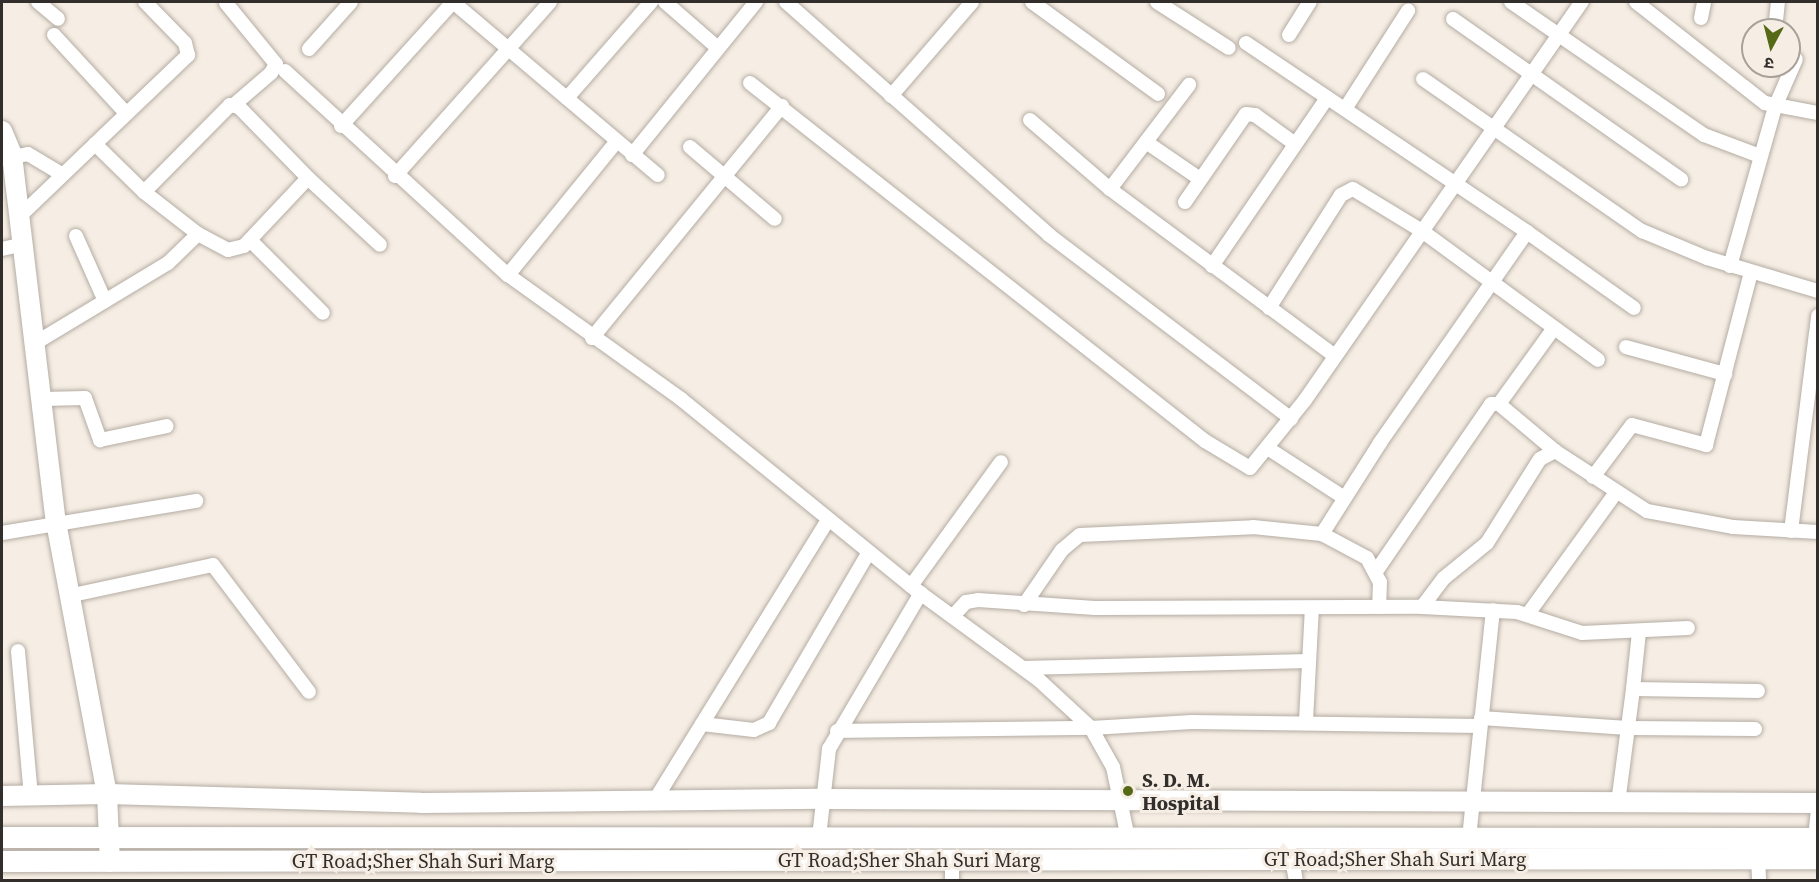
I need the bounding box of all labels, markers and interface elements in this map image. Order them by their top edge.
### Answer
north arrow [1741,18,1801,78]
text: उ [1763,52,1775,75]
place label: S. D. M. Hospital [1142,768,1220,815]
marker: S. D. M. Hospital [1119,782,1137,800]
street label: GT Road;Sher Shah Suri Marg [1264,847,1526,871]
street label: GT Road;Sher Shah Suri Marg [778,848,1040,872]
street label: GT Road;Sher Shah Suri Marg [292,849,554,873]

